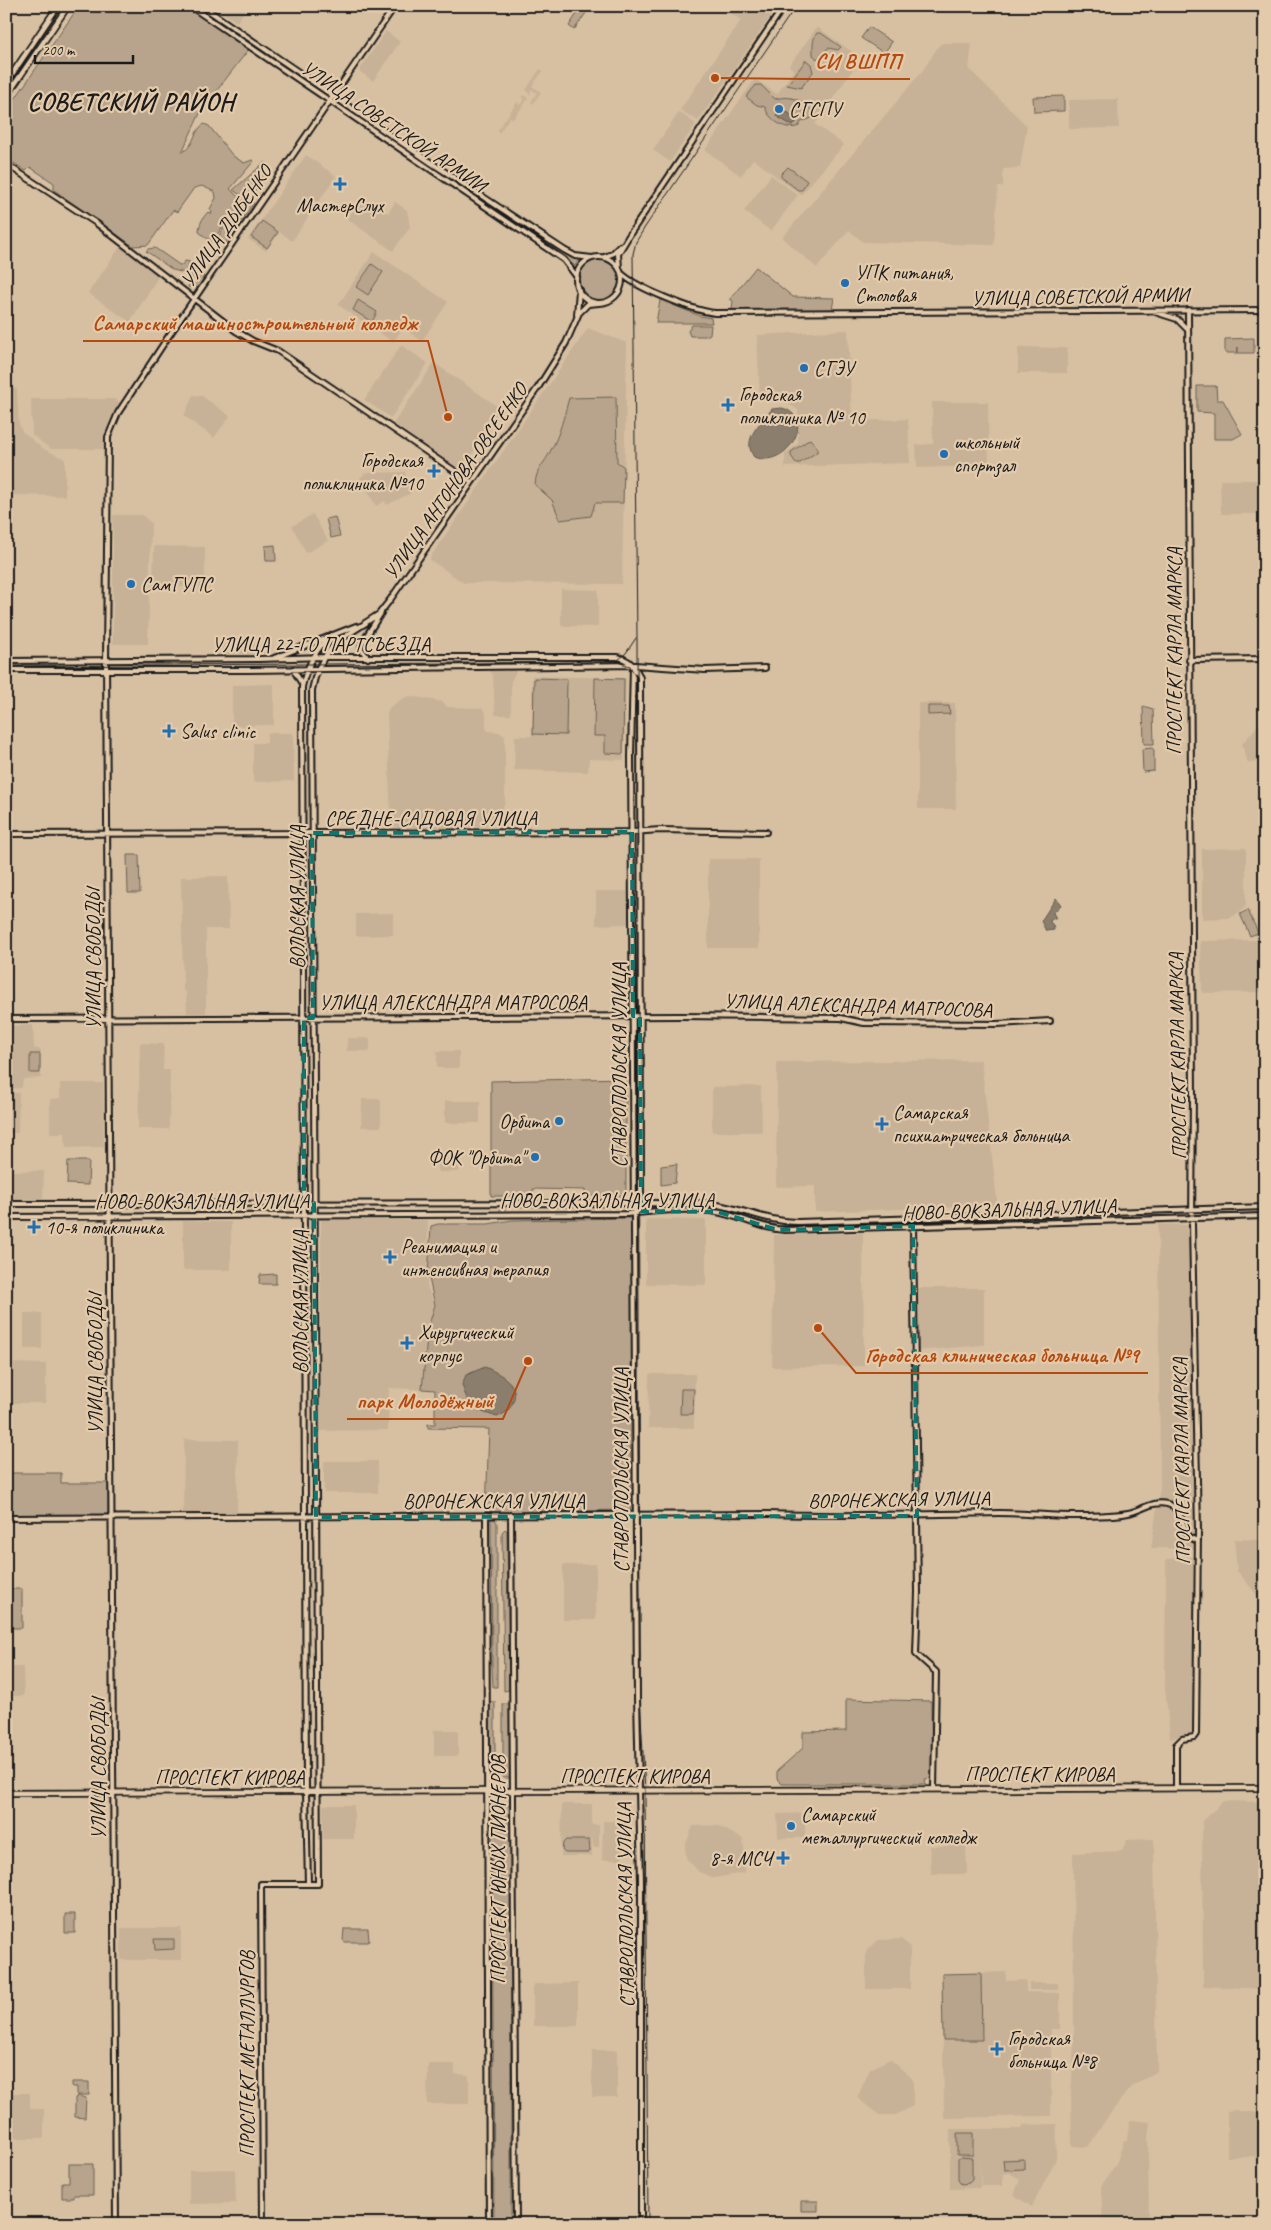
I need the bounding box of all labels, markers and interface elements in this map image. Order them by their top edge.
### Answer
scale bar [35,32,132,64]
text: 200 m [42,41,76,60]
callout: СИ ВШПП [805,43,910,79]
text: СИ ВШПП [815,48,904,74]
street label: УЛИЦА СОВЕТСКОЙ АРМИИ [297,55,493,199]
district label: СОВЕТСКИЙ РАЙОН [28,86,238,118]
place label: СГСПУ [789,97,844,122]
marker: СГСПУ [773,103,785,115]
street label: УЛИЦА ДЫБЕНКО [175,159,279,292]
marker: МастерСлух [333,177,347,191]
place label: МастерСлух [297,193,386,218]
place label: УПК питания, Столовая [855,260,954,308]
marker: УПК питания, Столовая [839,277,851,289]
street label: УЛИЦА СОВЕТСКОЙ АРМИИ [971,282,1192,311]
callout: Самарский машиностроительный колледж [83,305,428,341]
text: Самарский машиностроительный колледж [93,310,420,336]
place label: СГЭУ [814,356,857,381]
marker: СГЭУ [798,362,810,374]
street label: УЛИЦА АНТОНОВА-ОВСЕЕНКО [378,377,534,584]
place label: Городская поликлиника № 10 [739,382,867,430]
marker: Городская поликлиника № 10 [721,398,735,412]
place label: школьный спортзал [954,430,1021,478]
place label: Городская поликлиника №10 [302,448,425,496]
marker: школьный спортзал [938,448,950,460]
marker: Городская поликлиника №10 [427,464,441,478]
street label: ПРОСПЕКТ КАРЛА МАРКСА [1162,546,1187,755]
place label: СамГУПС [141,572,215,597]
marker: СамГУПС [125,578,137,590]
street label: УЛИЦА 22-ГО ПАРТСЪЕЗДА [212,632,431,657]
place label: Salus clinic [180,719,256,744]
marker: Salus clinic [162,724,176,738]
street label: СРЕДНЕ-САДОВАЯ УЛИЦА [325,806,538,831]
street label: ВОЛЬСКАЯ УЛИЦА [285,824,310,969]
street label: УЛИЦА СВОБОДЫ [81,885,106,1030]
street label: ПРОСПЕКТ КАРЛА МАРКСА [1163,951,1192,1160]
street label: СТАВРОПОЛЬСКАЯ УЛИЦА [607,962,632,1167]
street label: УЛИЦА АЛЕКСАНДРА МАТРОСОВА [724,988,993,1023]
street label: УЛИЦА АЛЕКСАНДРА МАТРОСОВА [319,990,588,1015]
place label: Самарская психиатрическая больница [893,1100,1071,1148]
place label: Орбита [499,1109,551,1134]
marker: Орбита [553,1115,565,1127]
marker: Самарская психиатрическая больница [875,1117,889,1131]
place label: ФОК "Орбита" [428,1145,529,1170]
marker: ФОК "Орбита" [529,1151,541,1163]
street label: НОВО-ВОКЗАЛЬНАЯ УЛИЦА [500,1188,715,1213]
street label: НОВО-ВОКЗАЛЬНАЯ УЛИЦА [95,1189,310,1214]
street label: НОВО-ВОКЗАЛЬНАЯ УЛИЦА [902,1193,1117,1226]
place label: 10-я поликлиника [45,1215,165,1240]
marker: 10-я поликлиника [27,1220,41,1234]
street label: ВОЛЬСКАЯ УЛИЦА [288,1229,313,1374]
place label: Реанимация и интенсивная терапия [401,1234,550,1282]
marker: Реанимация и интенсивная терапия [383,1250,397,1264]
street label: УЛИЦА СВОБОДЫ [83,1290,108,1435]
place label: Хирургический корпус [418,1320,515,1368]
marker: Хирургический корпус [400,1336,414,1350]
callout: Городская клиническая больница №9 [856,1337,1148,1373]
text: Городская клиническая больница №9 [865,1342,1141,1368]
street label: ПРОСПЕКТ КАРЛА МАРКСА [1167,1356,1196,1565]
street label: СТАВРОПОЛЬСКАЯ УЛИЦА [609,1367,634,1572]
callout: парк Молодёжный [347,1383,503,1419]
text: парк Молодёжный [357,1388,496,1414]
street label: ВОРОНЕЖСКАЯ УЛИЦА [808,1485,991,1514]
street label: ВОРОНЕЖСКАЯ УЛИЦА [403,1489,586,1514]
street label: УЛИЦА СВОБОДЫ [86,1695,111,1840]
street label: ПРОСПЕКТ ЮНЫХ ПИОНЕРОВ [486,1754,511,1984]
street label: ПРОСПЕКТ КИРОВА [965,1762,1116,1787]
street label: ПРОСПЕКТ КИРОВА [560,1764,711,1789]
street label: ПРОСПЕКТ КИРОВА [155,1765,306,1790]
street label: СТАВРОПОЛЬСКАЯ УЛИЦА [611,1801,640,2008]
place label: Самарский металлургический колледж [801,1802,978,1850]
marker: Самарский металлургический колледж [785,1820,797,1832]
place label: 8-я МСЧ [710,1846,775,1871]
marker: 8-я МСЧ [776,1851,790,1865]
street label: ПРОСПЕКТ МЕТАЛЛУРГОВ [235,1949,260,2157]
place label: Городская больница №8 [1008,2026,1098,2074]
marker: Городская больница №8 [990,2042,1004,2056]

